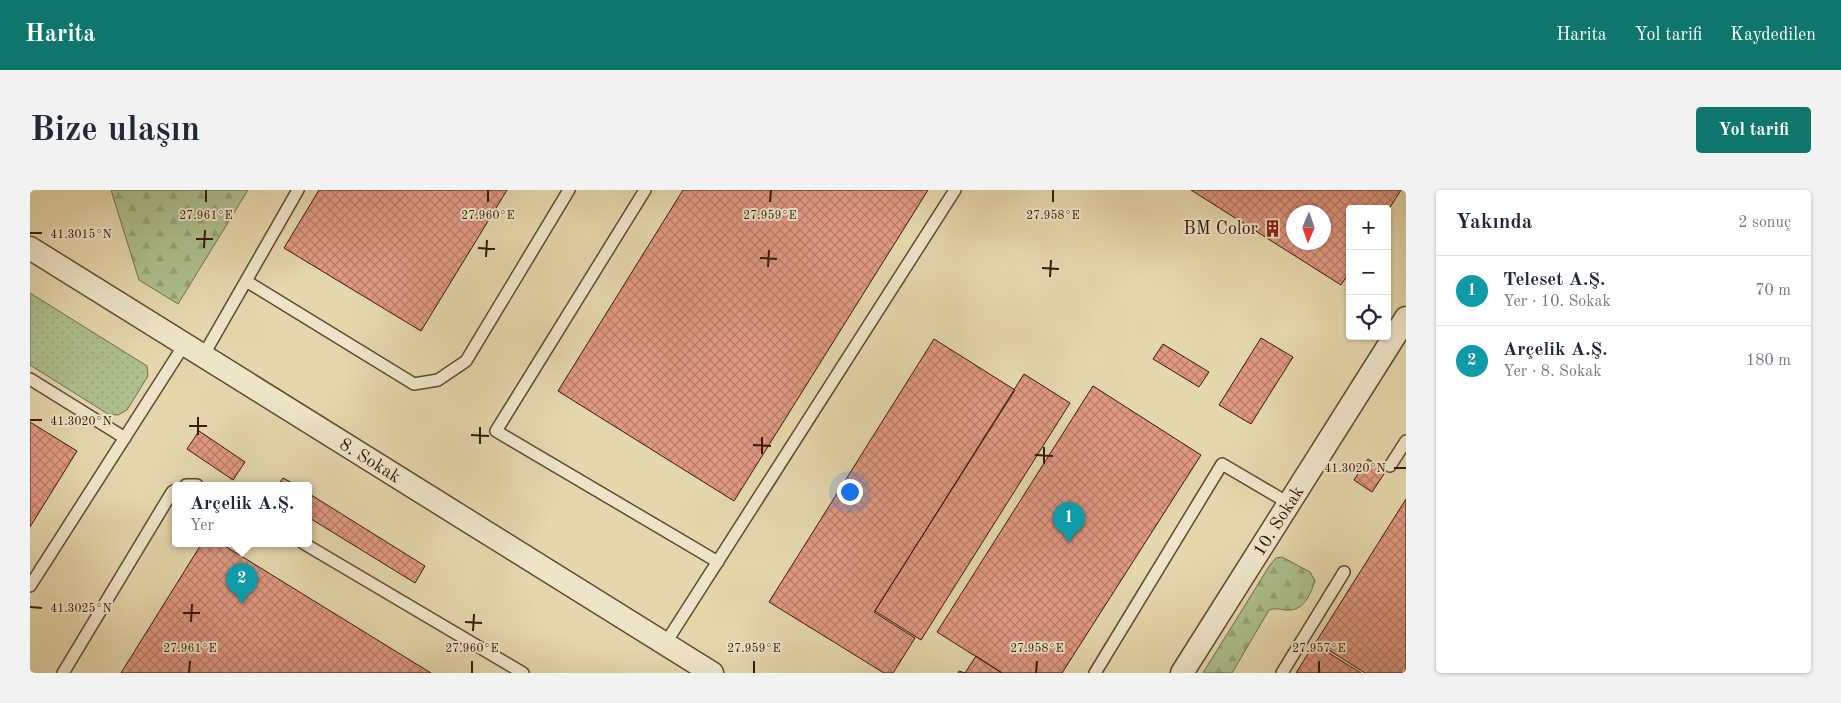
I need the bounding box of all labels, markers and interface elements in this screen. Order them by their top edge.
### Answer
text: Harita [25,23,95,47]
text: Harita [1556,26,1607,44]
text: Yol tarifi [1635,26,1702,44]
text: Kaydedilen [1730,26,1816,44]
button: Yol tarifi [1696,107,1811,153]
text: Bize ulaşın [30,113,200,148]
north arrow [1286,205,1331,250]
map controls [1346,205,1391,340]
button: + [1346,205,1391,250]
text: 27.959°E [743,209,797,222]
text: 27.958°E [1026,209,1080,222]
text: 27.961°E [179,210,233,222]
text: 27.960°E [461,210,515,222]
text: Yakında [1456,212,1532,233]
text: 2 sonuç [1738,215,1791,231]
building icon: BM Color [1262,218,1282,238]
place label: BM Color [1183,220,1259,238]
text: 41.3015°N [50,228,112,241]
button: − [1346,250,1391,295]
text: Teleset A.Ş. [1503,271,1605,290]
text: 1 [1467,283,1477,299]
text: 70 m [1755,283,1791,299]
text: Yer · 10. Sokak [1503,294,1611,310]
button: locate [1346,295,1391,340]
text: Arçelik A.Ş. [1503,341,1608,360]
text: 2 [1467,353,1477,369]
text: 180 m [1746,353,1791,369]
text: Yer · 8. Sokak [1503,364,1602,380]
text: 41.3020°N [50,416,112,428]
street label: 8. Sokak [336,435,404,487]
text: 41.3020°N [1324,463,1386,475]
your location [837,479,863,505]
popup [172,482,312,547]
street label: 10. Sokak [1250,483,1308,559]
text: Arçelik A.Ş. [190,495,294,514]
pin: 1 [1053,502,1085,543]
text: Yer [190,518,214,534]
pin: 2 [226,563,258,604]
text: 41.3025°N [50,602,112,615]
text: 27.959°E [727,642,781,655]
text: 27.958°E [1010,642,1064,655]
text: 27.957°E [1292,642,1346,655]
text: 27.961°E [163,643,217,655]
text: 27.960°E [445,643,499,655]

